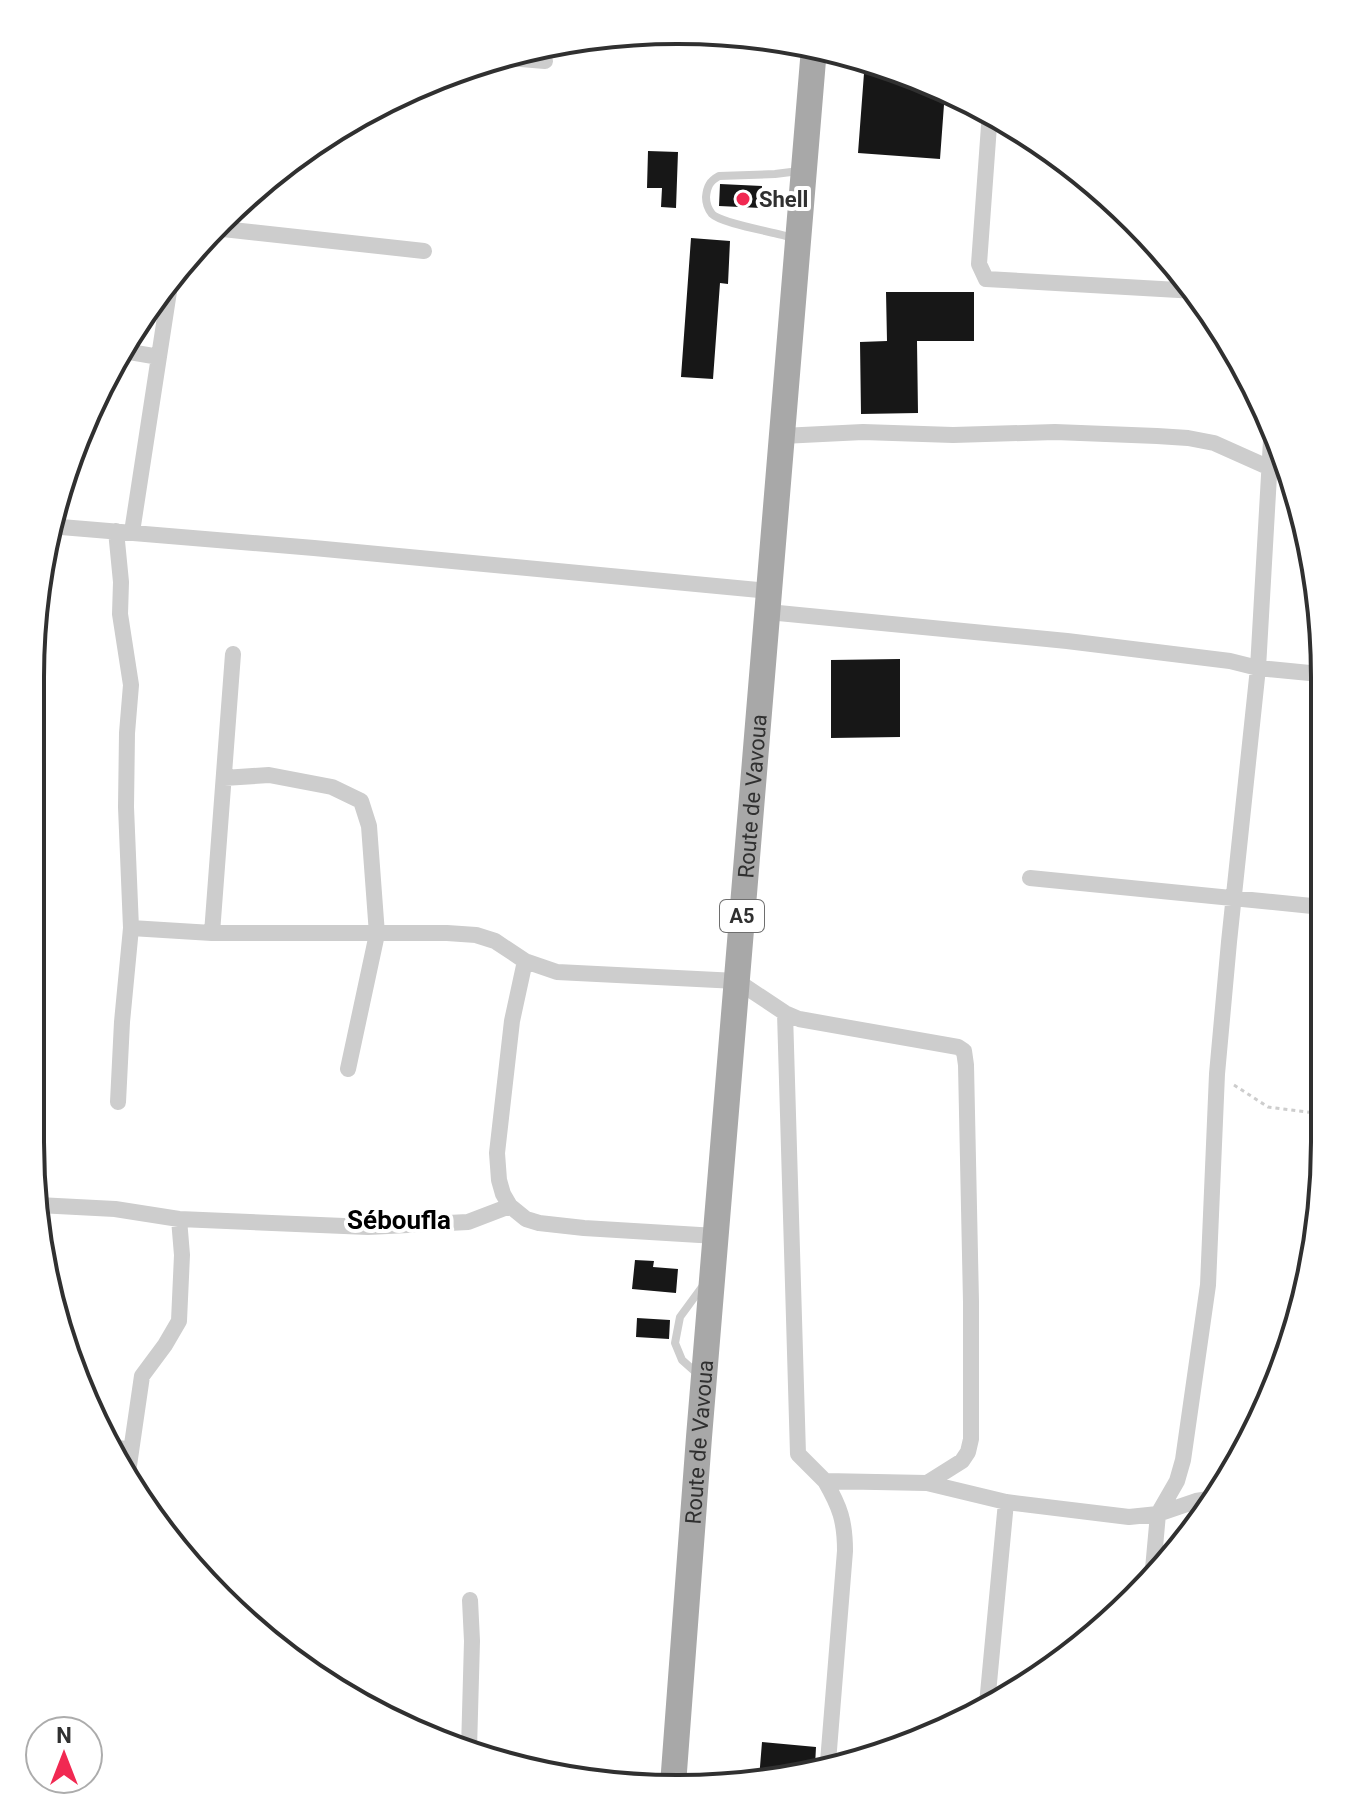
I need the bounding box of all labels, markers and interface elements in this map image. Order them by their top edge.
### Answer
place label: Shell [759,187,808,212]
marker: Shell [734,190,752,208]
street label: Route de Vavoua [733,713,772,879]
road number: A5 [720,900,764,932]
district label: Séboufla [347,1205,451,1235]
street label: Route de Vavoua [681,1359,718,1525]
north arrow [24,1715,104,1795]
text: N [56,1723,72,1748]

